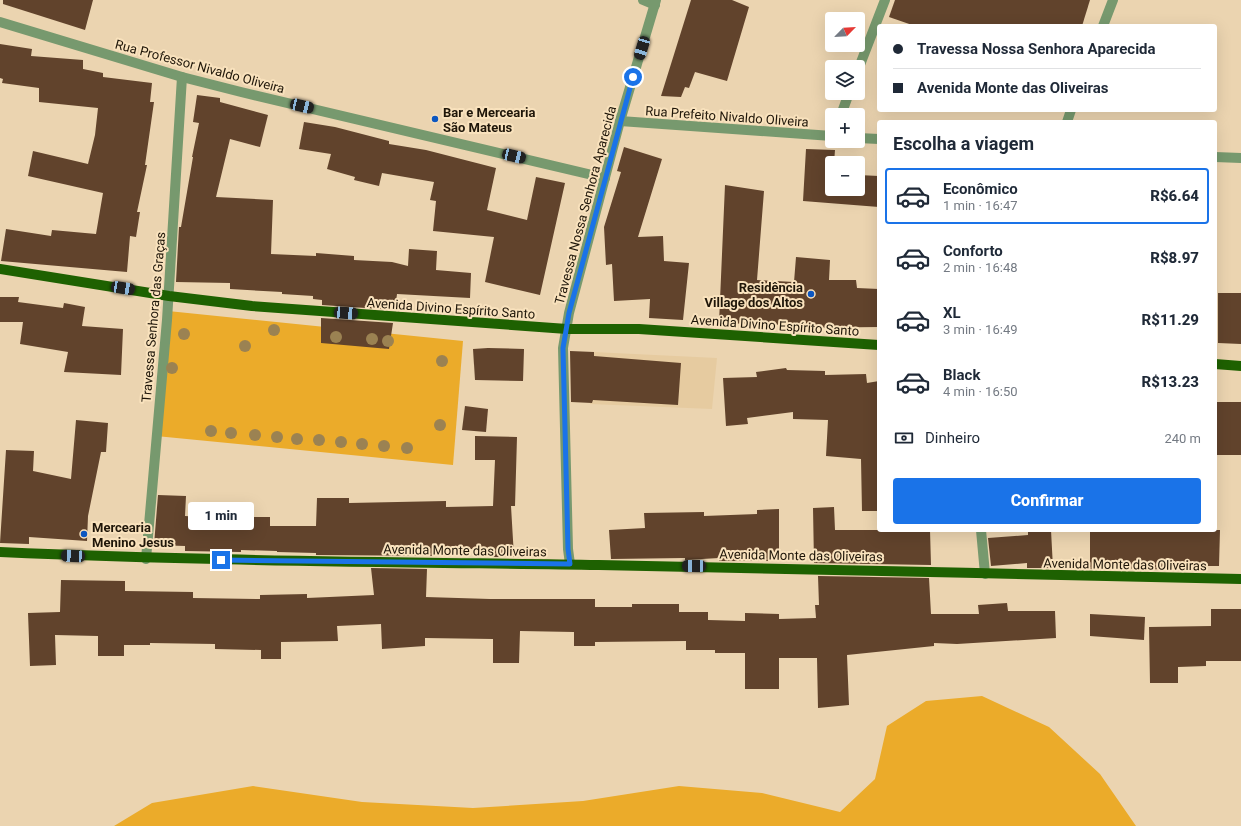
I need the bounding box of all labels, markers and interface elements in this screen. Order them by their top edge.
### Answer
north arrow [825,12,865,52]
map controls [825,12,865,196]
car [633,35,651,61]
street label: Rua Professor Nivaldo Oliveira [114,37,286,96]
text: Travessa Nossa Senhora Aparecida [917,40,1156,58]
button: layers [825,60,865,100]
route start [624,68,642,86]
text: Avenida Monte das Oliveiras [917,79,1109,97]
car [289,97,315,115]
street label: Rua Prefeito Nivaldo Oliveira [645,103,809,130]
street label: Travessa Nossa Senhora Aparecida [552,104,619,306]
place label: Bar e Mercearia São Mateus [443,105,535,135]
button: + [825,108,865,148]
marker: Bar e Mercearia São Mateus [430,114,440,124]
text: Escolha a viagem [893,133,1034,154]
car [501,147,527,165]
button: − [825,156,865,196]
icon: car [895,178,931,214]
text: Econômico [943,180,1018,198]
text: R$6.64 [1150,187,1199,205]
text: 1 min · 16:47 [943,198,1018,213]
street label: Travessa Senhora das Graças [139,231,168,403]
icon: car [895,240,931,276]
text: Conforto [943,242,1003,260]
text: R$8.97 [1150,249,1199,267]
text: 2 min · 16:48 [943,260,1018,275]
car [110,280,136,296]
place label: Residência Village dos Altos [705,280,803,310]
marker: Residência Village dos Altos [806,289,816,299]
street label: Avenida Divino Espírito Santo [366,295,536,322]
icon: car [895,302,931,338]
text: XL [943,304,961,322]
car [334,306,358,320]
text: R$11.29 [1142,311,1199,329]
street label: Avenida Divino Espírito Santo [690,312,860,339]
text: 3 min · 16:49 [943,322,1018,337]
icon: car [895,364,931,400]
text: Black [943,366,980,384]
text: R$13.23 [1142,373,1199,391]
text: 4 min · 16:50 [943,384,1018,399]
icon: cash [893,427,915,449]
text: Dinheiro [925,429,980,447]
text: 240 m [1164,431,1201,446]
button: Confirmar [893,478,1201,524]
callout: 1 min [188,502,254,530]
text: 1 min [205,508,237,523]
place label: Mercearia Menino Jesus [92,520,174,550]
marker: Mercearia Menino Jesus [79,529,89,539]
street label: Avenida Monte das Oliveiras [383,542,547,559]
street label: Avenida Monte das Oliveiras [719,547,883,564]
car [61,549,85,563]
route end [212,551,230,569]
street label: Avenida Monte das Oliveiras [1043,556,1207,573]
car [682,560,706,572]

